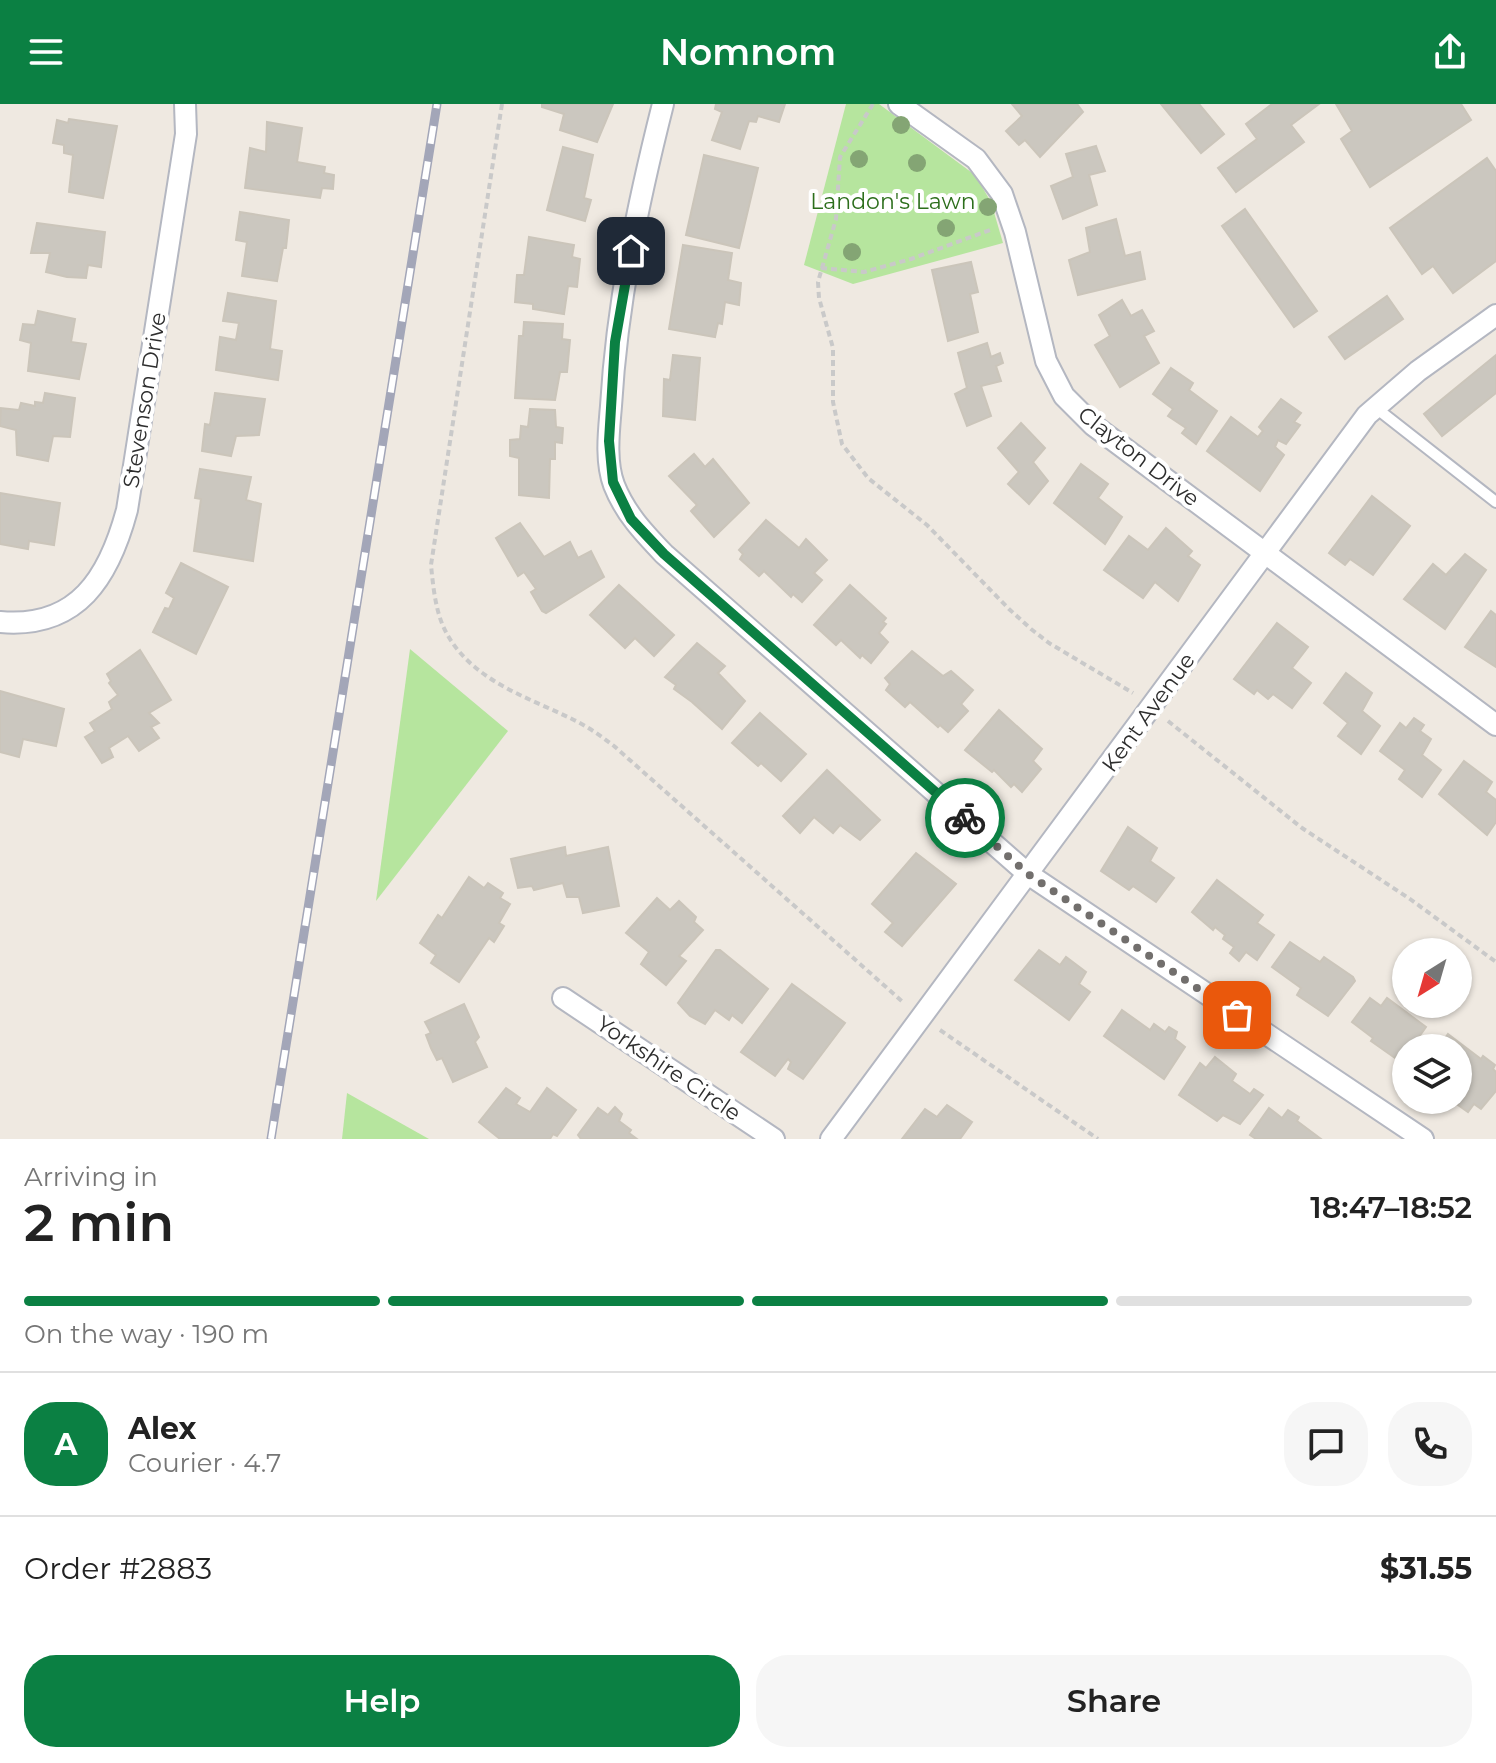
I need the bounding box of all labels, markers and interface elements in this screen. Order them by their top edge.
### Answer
icon: menu [24,30,68,74]
text: Nomnom [660,30,836,74]
icon: share [1428,30,1472,74]
park label: Landon's Lawn [810,188,976,215]
pin [597,217,665,285]
icon: home [609,229,653,273]
street label: Stevenson Drive [117,310,172,490]
street label: Clayton Drive [1073,401,1205,512]
street label: Kent Avenue [1096,647,1201,777]
courier [925,778,1005,858]
icon: bike [943,796,987,840]
north arrow [1392,938,1472,1018]
map controls [1392,938,1472,1114]
pin [1203,981,1271,1049]
icon: bag [1215,993,1259,1037]
street label: Yorkshire Circle [591,1010,746,1127]
button: layers [1392,1034,1472,1114]
text: Arriving in [24,1161,158,1193]
text: 18:47–18:52 [1310,1189,1472,1226]
text: 2 min [24,1191,174,1254]
text: On the way · 190 m [24,1318,269,1350]
button: chat [1284,1402,1368,1486]
button: phone [1388,1402,1472,1486]
text: Alex [128,1410,196,1447]
text: A [55,1426,77,1463]
text: Courier · 4.7 [128,1447,281,1479]
text: Order #2883 [24,1550,212,1587]
text: $31.55 [1380,1550,1472,1587]
button: Help [24,1655,740,1747]
button: Share [756,1655,1472,1747]

